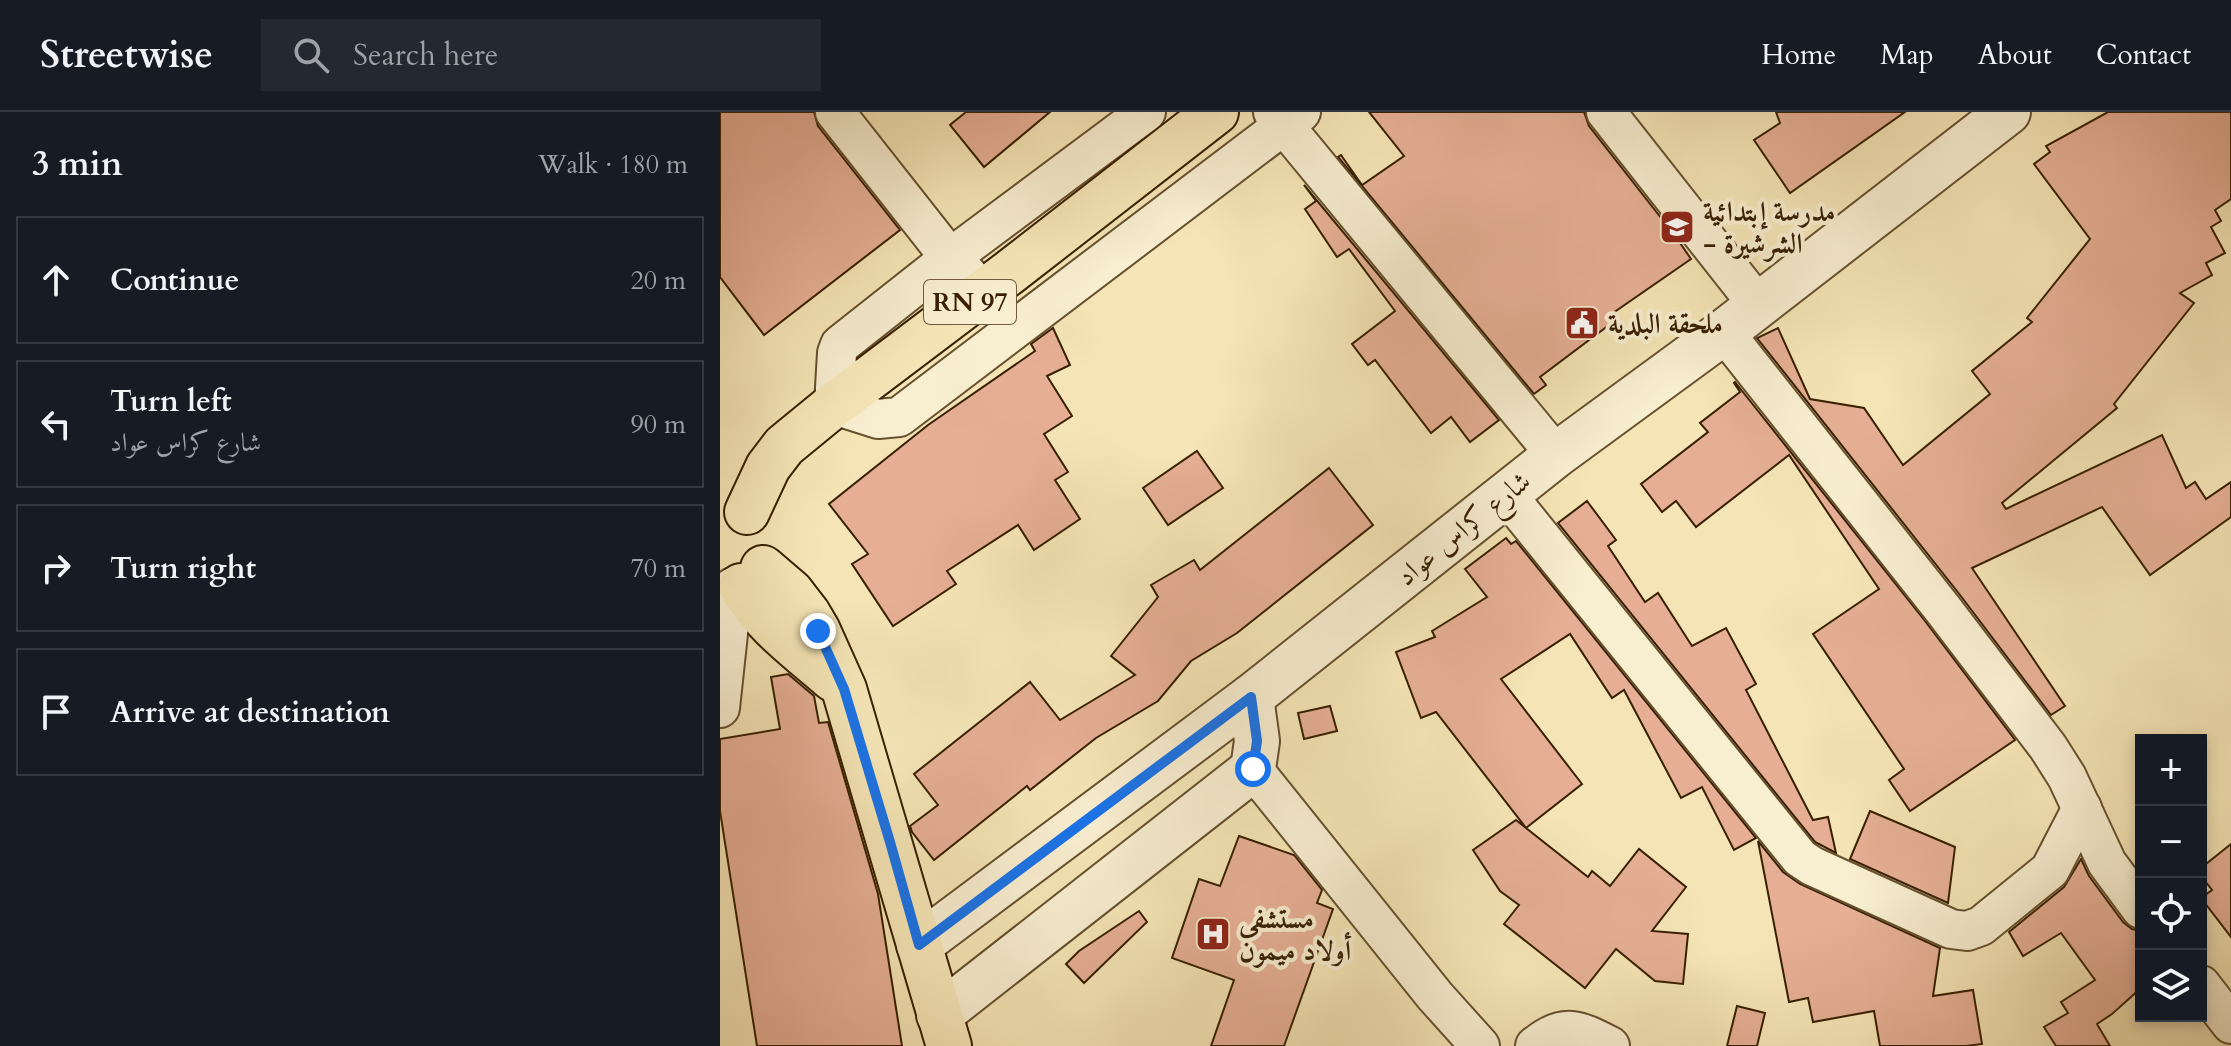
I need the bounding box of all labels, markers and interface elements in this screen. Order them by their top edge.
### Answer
search box [261,19,821,91]
text: Streetwise [40,29,213,81]
icon: search [289,33,333,77]
text: Search here [353,35,498,76]
text: Home [1761,36,1836,74]
text: Map [1880,36,1934,74]
text: About [1978,36,2052,74]
text: Contact [2096,36,2191,74]
text: 3 min [32,141,123,187]
text: Walk · 180 m [538,147,688,182]
place label: مدرسة إبتدائية - الشرشيرة [1703,193,1835,263]
school or university icon: مدرسة إبتدائية - الشرشيرة [1658,208,1696,246]
icon: ahead [34,258,78,302]
text: Continue [110,260,239,301]
text: 20 m [630,263,686,298]
road number: RN 97 [924,280,1016,324]
public building icon: ملحقة البلدية [1563,304,1601,342]
place label: ملحقة البلدية [1608,305,1723,343]
text: Turn left [110,381,232,422]
icon: left [34,402,78,446]
text: 90 m [630,407,686,442]
text: شارع كراس عواد [110,425,261,460]
street label: شارع كراس عواد [1388,463,1541,598]
icon: right [34,546,78,590]
text: Turn right [110,548,256,589]
text: 70 m [630,551,686,586]
route end [800,613,836,649]
icon: arrive [34,690,78,734]
text: Arrive at destination [110,692,390,733]
map controls [2135,734,2207,1022]
button: + [2135,734,2207,806]
route start [1235,751,1271,787]
button: − [2135,806,2207,878]
button: locate [2135,878,2207,950]
place label: مستشفى أولاد ميمون [1238,900,1352,970]
hospital icon: مستشفى أولاد ميمون [1194,915,1232,953]
button: layers [2135,950,2207,1022]

